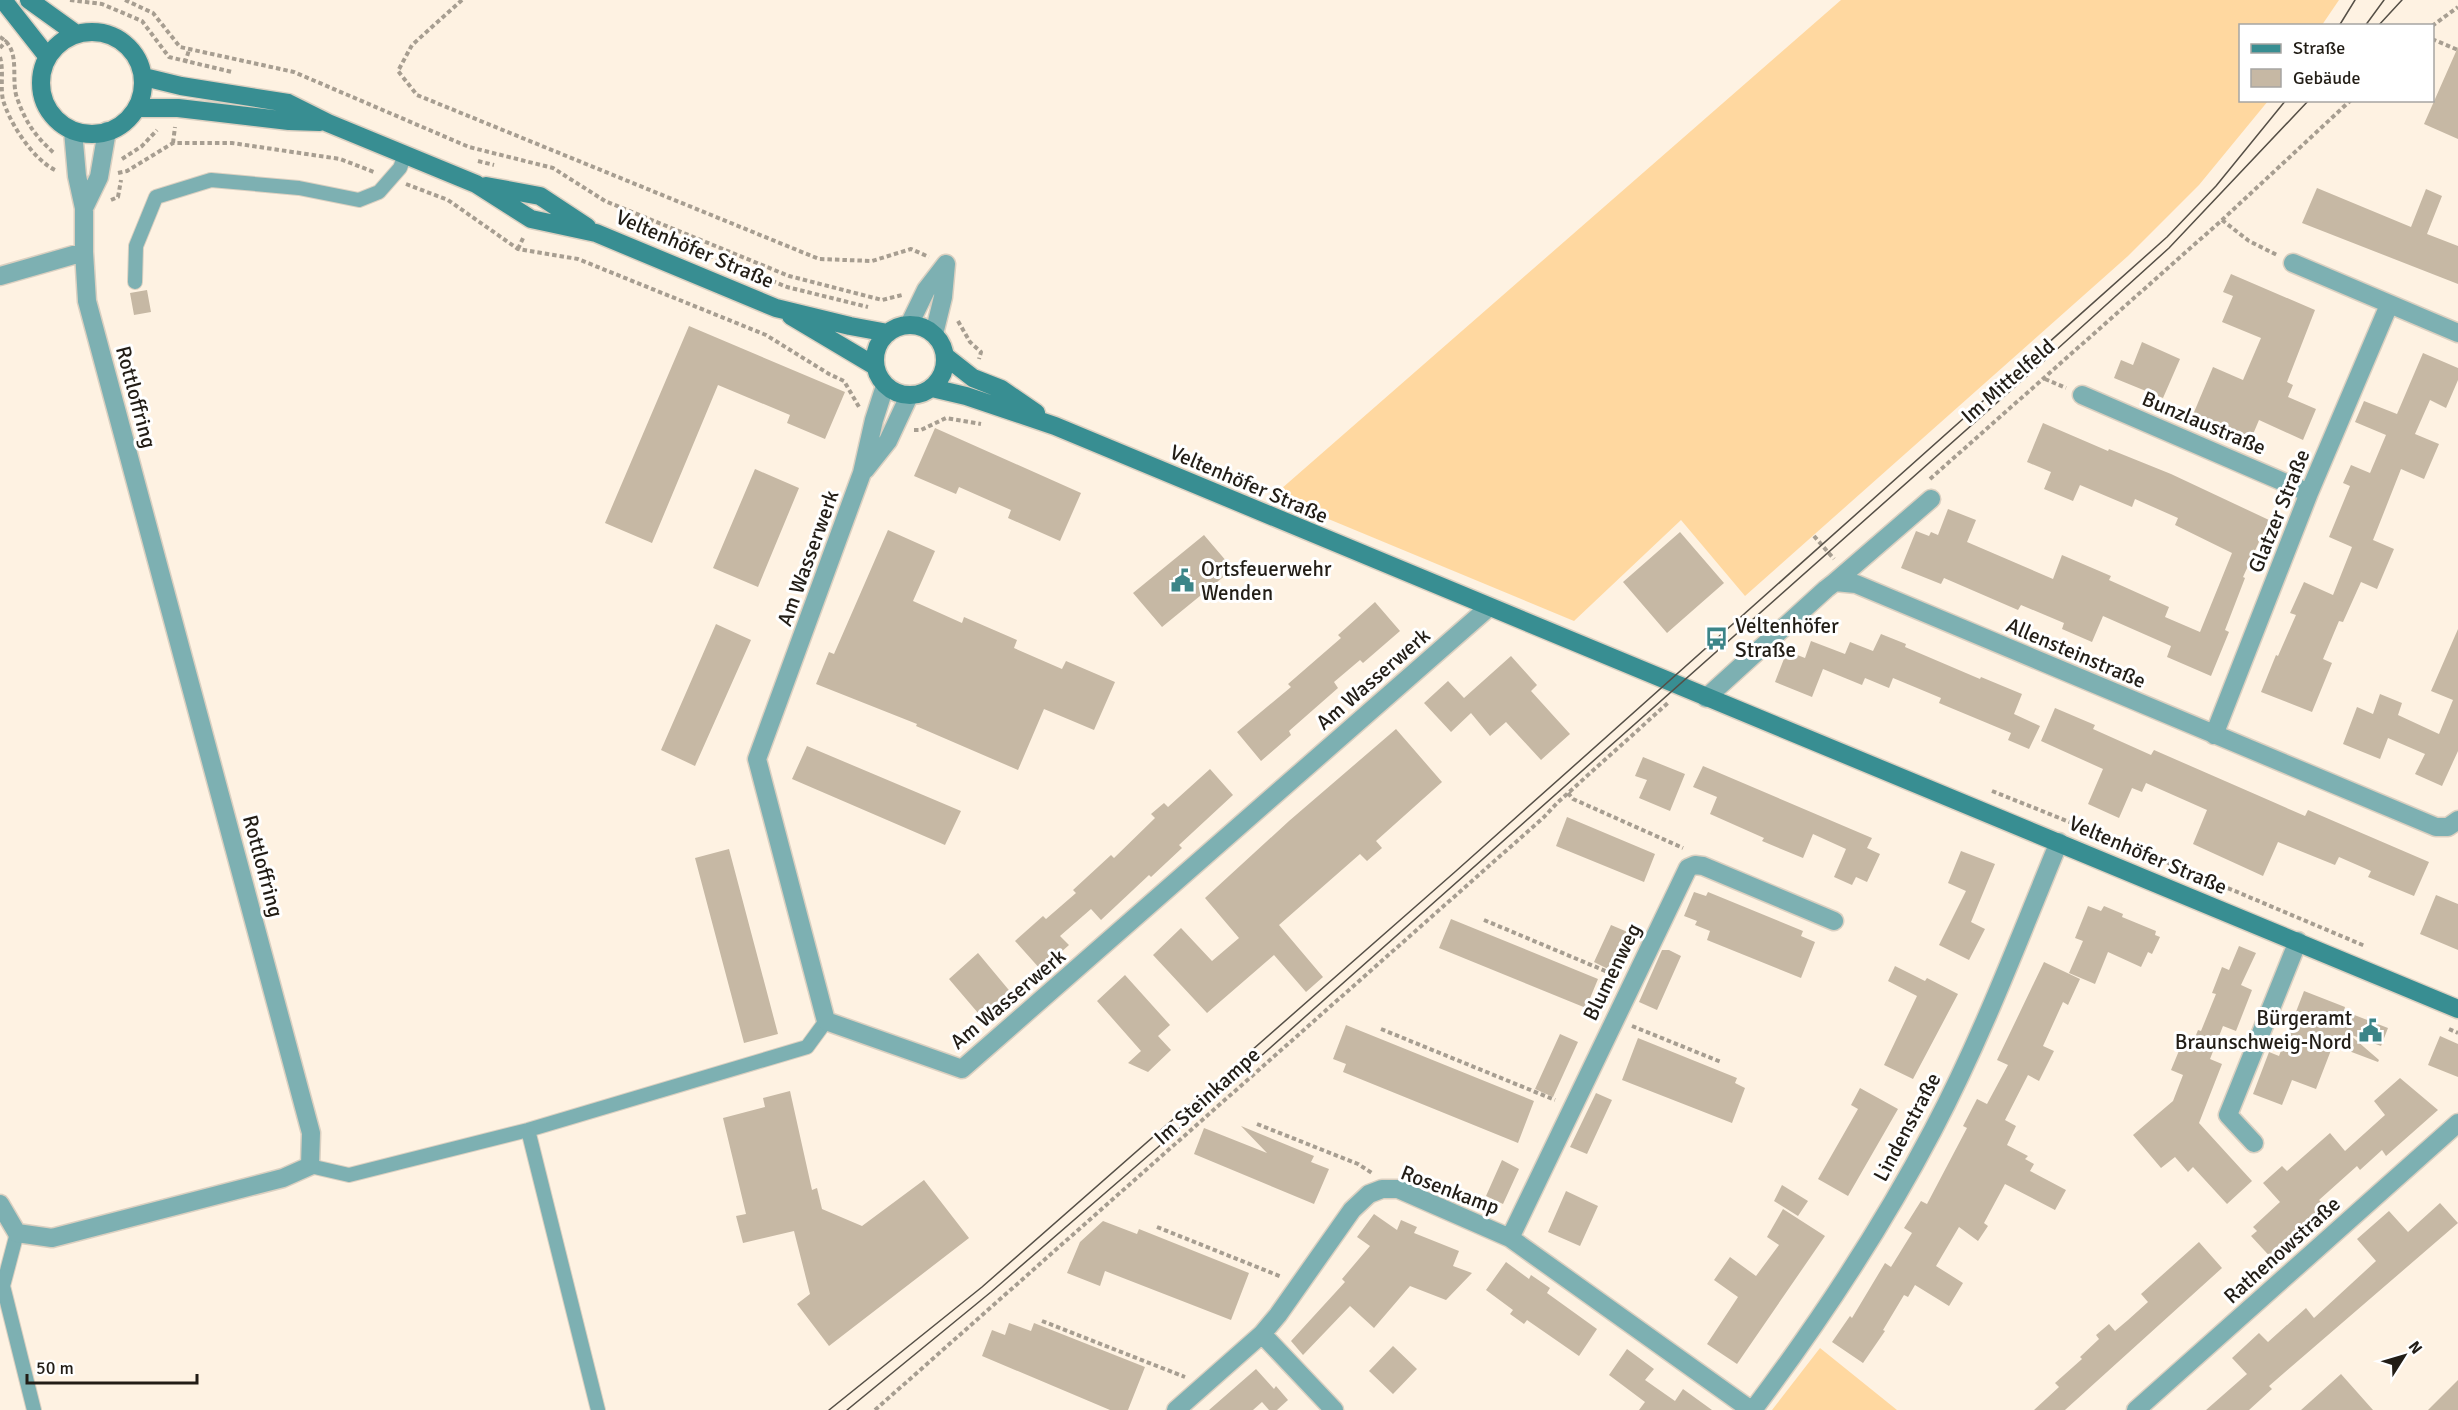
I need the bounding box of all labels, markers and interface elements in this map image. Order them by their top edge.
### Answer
legend [2239,24,2434,102]
text: Straße [2293,37,2345,59]
text: Gebäude [2293,67,2361,89]
street label: Veltenhöfer Straße [612,204,778,294]
street label: Im Mittelfeld [1956,333,2060,429]
street label: Rottloffring [110,343,162,451]
street label: Bunzlaustraße [2138,385,2270,461]
street label: Veltenhöfer Straße [1166,439,1332,529]
street label: Glatzer Straße [2242,446,2316,576]
street label: Am Wasserwerk [771,486,845,629]
place label: Ortsfeuerwehr Wenden [1201,556,1332,606]
public building icon: Ortsfeuerwehr Wenden [1170,568,1196,594]
street label: Allensteinstraße [2002,612,2150,694]
place label: Veltenhöfer Straße [1735,613,1839,663]
street label: Am Wasserwerk [1311,622,1436,736]
bus stop icon: Veltenhöfer Straße [1704,625,1730,651]
street label: Veltenhöfer Straße [2065,810,2231,900]
street label: Rottloffring [237,812,289,920]
street label: Blumenweg [1577,919,1647,1025]
street label: Am Wasserwerk [945,943,1071,1055]
place label: Bürgeramt Braunschweig-Nord [2175,1005,2352,1055]
public building icon: Bürgeramt Braunschweig-Nord [2357,1017,2383,1043]
street label: Im Steinkampe [1149,1042,1265,1150]
street label: Lindenstraße [1868,1068,1946,1186]
street label: Rosenkamp [1397,1159,1503,1221]
street label: Rathenowstraße [2218,1191,2346,1309]
north arrow [2374,1326,2434,1386]
text: N [2404,1337,2427,1358]
scale bar [27,1347,196,1385]
text: 50 m [36,1357,74,1379]

